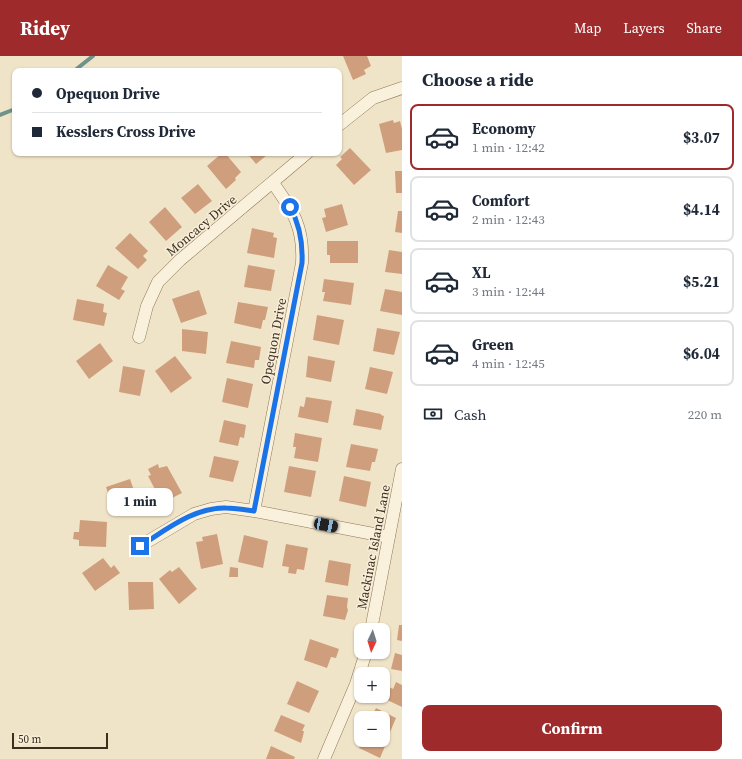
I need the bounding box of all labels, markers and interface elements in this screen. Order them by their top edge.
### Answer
text: Ridey [20,15,70,41]
text: Map [574,18,601,38]
text: Layers [623,18,665,38]
text: Share [687,18,722,38]
text: Choose a ride [422,67,534,92]
text: Opequon Drive [56,83,160,104]
text: Economy [472,118,536,139]
icon: car [424,119,460,155]
text: Kesslers Cross Drive [56,121,196,142]
text: $3.07 [683,127,720,148]
text: 1 min · 12:42 [472,139,545,156]
text: Comfort [472,190,530,211]
street label: Moncacy Drive [163,191,240,260]
icon: car [424,191,460,227]
route start [281,198,299,216]
text: $4.14 [683,199,720,220]
text: 2 min · 12:43 [472,211,545,228]
text: XL [472,262,491,283]
icon: car [424,263,460,299]
text: $5.21 [683,271,720,292]
text: 3 min · 12:44 [472,283,545,300]
street label: Opequon Drive [257,296,290,386]
text: Green [472,334,514,355]
icon: car [424,335,460,371]
text: $6.04 [683,343,720,364]
text: 4 min · 12:45 [472,355,545,372]
icon: cash [422,403,444,425]
text: Cash [454,404,486,425]
text: 220 m [688,406,722,423]
street label: Mackinac Island Lane [353,483,394,611]
callout: 1 min [107,488,173,516]
text: 1 min [123,493,157,510]
car [313,517,339,533]
route end [131,537,149,555]
north arrow [354,623,390,659]
map controls [354,623,390,747]
button: + [354,667,390,703]
button: Confirm [422,705,722,751]
button: − [354,711,390,747]
scale bar [12,731,108,750]
text: 50 m [18,732,41,747]

